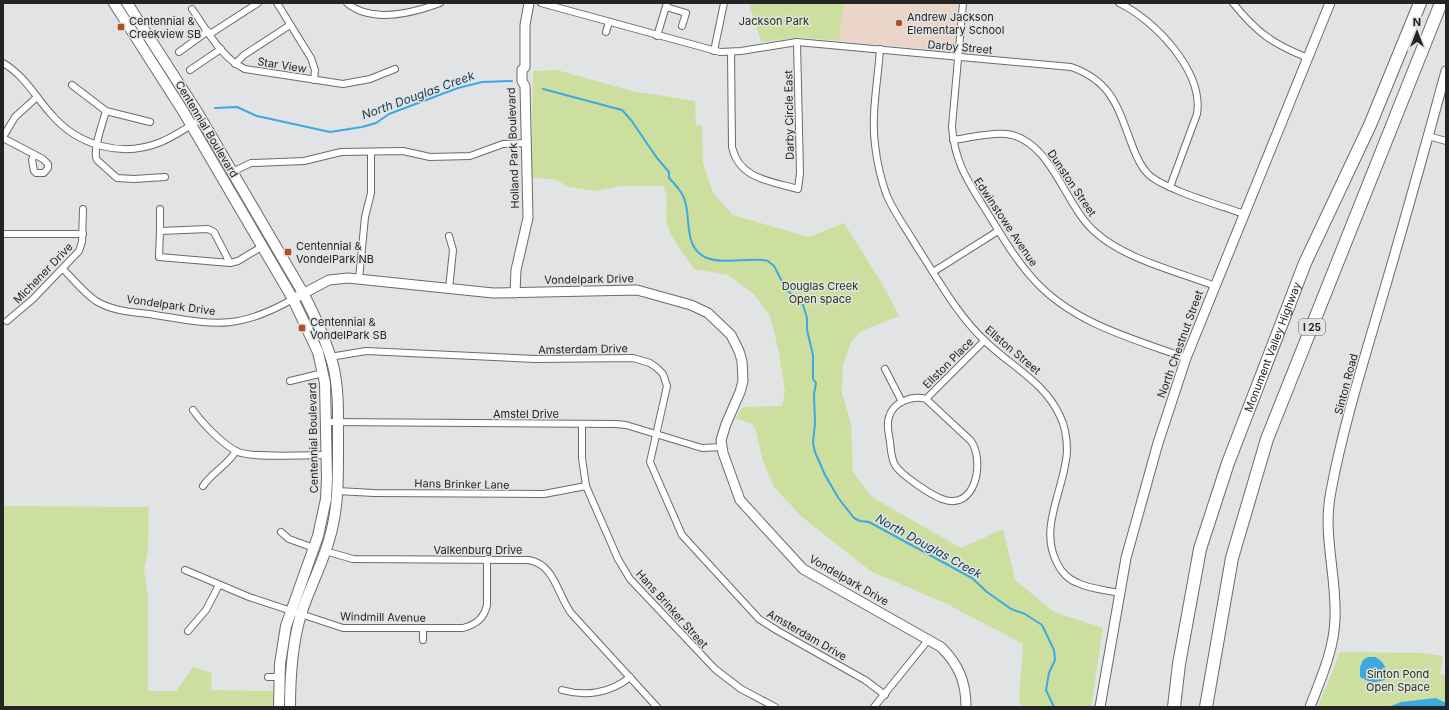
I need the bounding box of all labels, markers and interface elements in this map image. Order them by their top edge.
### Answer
place label: Andrew Jackson Elementary School [907,10,1004,37]
north arrow [1397,12,1437,52]
place label: Centennial & Creekview SB [129,14,201,41]
park label: Jackson Park [739,14,809,28]
text: N [1413,15,1421,29]
marker: Andrew Jackson Elementary School [894,18,904,28]
marker: Centennial & Creekview SB [116,22,126,32]
street label: Darby Street [927,37,994,57]
street label: Star View [256,54,308,76]
water label: North Douglas Creek [359,67,477,122]
street label: Darby Circle East [781,70,797,160]
street label: Centennial Boulevard [173,78,241,180]
street label: Holland Park Boulevard [504,87,522,209]
street label: Dunston Street [1045,147,1100,219]
street label: Edwinstowe Avenue [971,175,1041,269]
place label: Centennial & VondelPark NB [296,239,374,266]
street label: Michener Drive [10,240,76,306]
marker: Centennial & VondelPark NB [283,247,293,257]
street label: Vondelpark Drive [544,271,634,287]
park label: Douglas Creek Open space [782,279,858,306]
street label: Monument Valley Highway [1241,280,1304,414]
street label: North Chestnut Street [1154,288,1206,400]
street label: Vondelpark Drive [126,292,216,318]
place label: Centennial & VondelPark SB [310,315,387,342]
road number: I 25 [1299,319,1325,335]
marker: Centennial & VondelPark SB [297,323,307,333]
street label: Ellston Street [982,323,1044,378]
street label: Ellston Place [920,335,976,391]
street label: Amsterdam Drive [538,341,628,357]
street label: Sinton Road [1331,352,1361,416]
street label: Centennial Boulevard [305,383,321,493]
street label: Amstel Drive [493,407,559,421]
street label: Hans Brinker Lane [414,476,510,492]
water label: North Douglas Creek [873,511,985,582]
street label: Valkenburg Drive [434,543,522,557]
street label: Vondelpark Drive [807,552,891,608]
street label: Hans Brinker Street [633,567,711,651]
street label: Amsterdam Drive [765,606,849,664]
street label: Windmill Avenue [340,609,426,625]
park label: Sinton Pond Open Space [1366,667,1430,694]

